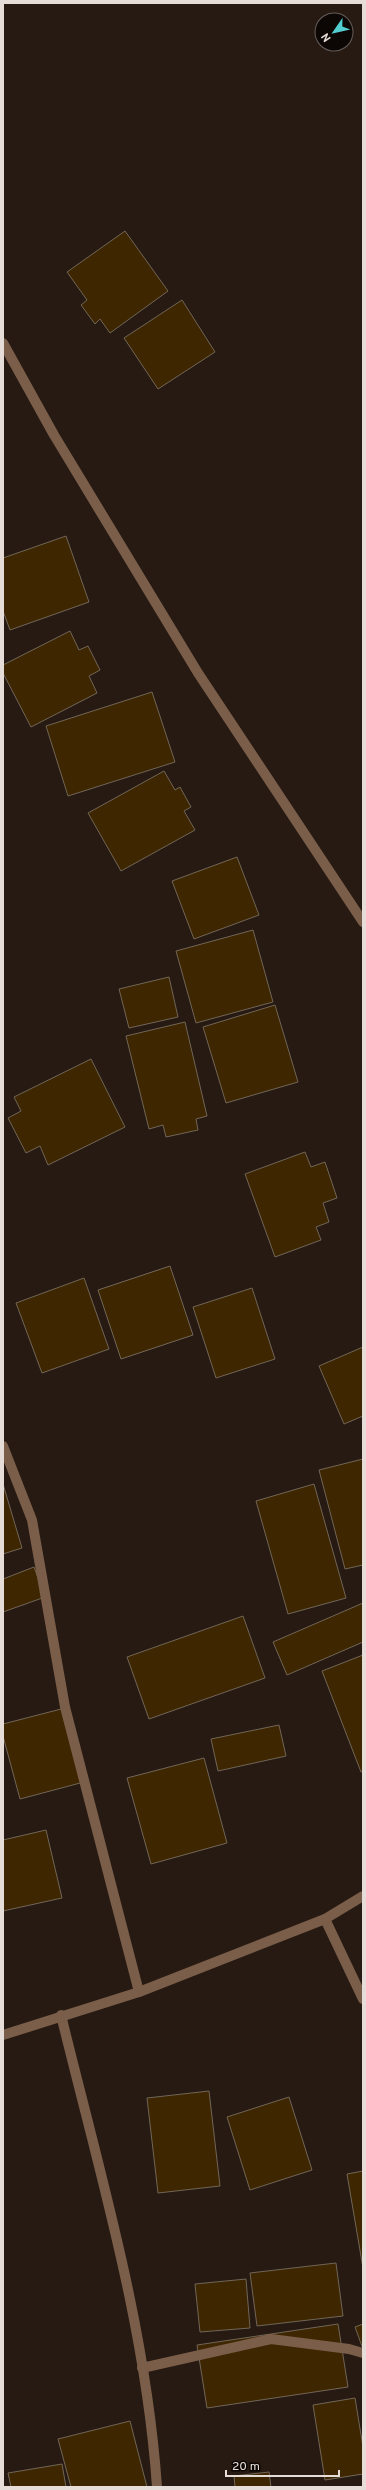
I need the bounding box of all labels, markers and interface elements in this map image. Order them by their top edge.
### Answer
north arrow [314,12,354,52]
text: N [319,30,335,44]
scale bar [226,2452,339,2478]
text: 20 m [232,2459,260,2475]

